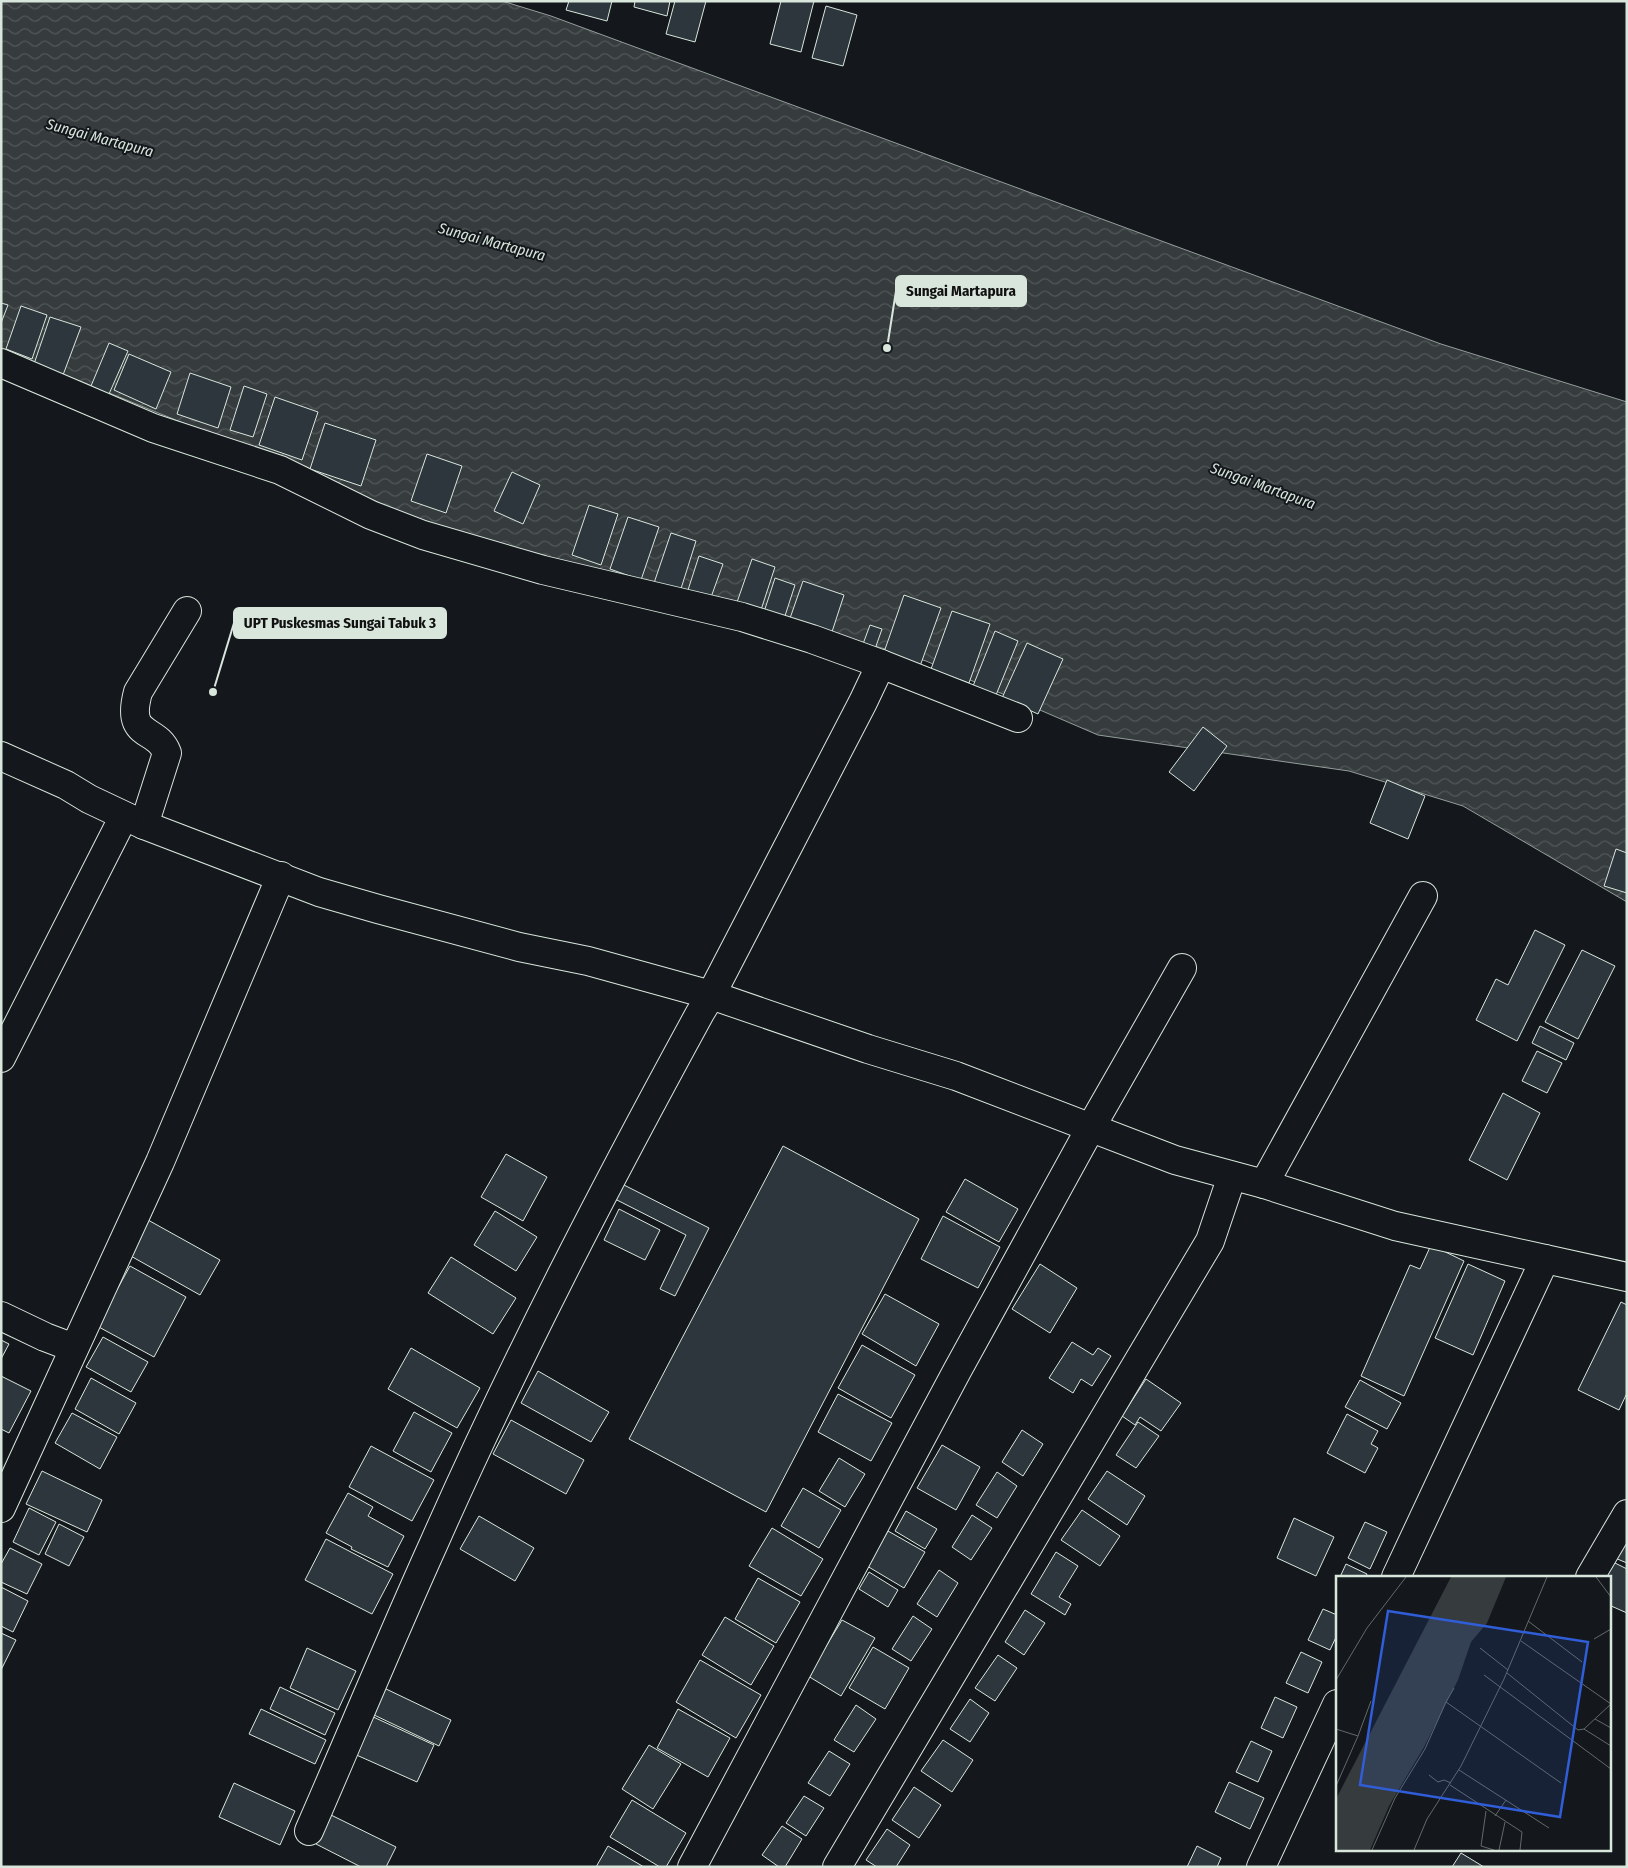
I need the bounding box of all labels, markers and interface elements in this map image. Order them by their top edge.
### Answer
water label: Sungai Martapura [44,115,156,161]
water label: Sungai Martapura [436,219,548,265]
callout: Sungai Martapura [896,276,1026,306]
text: Sungai Martapura [906,282,1016,300]
water label: Sungai Martapura [1207,458,1318,513]
callout: UPT Puskesmas Sungai Tabuk 3 [234,608,446,638]
text: UPT Puskesmas Sungai Tabuk 3 [244,614,436,632]
inset map [1336,1576,1610,1850]

